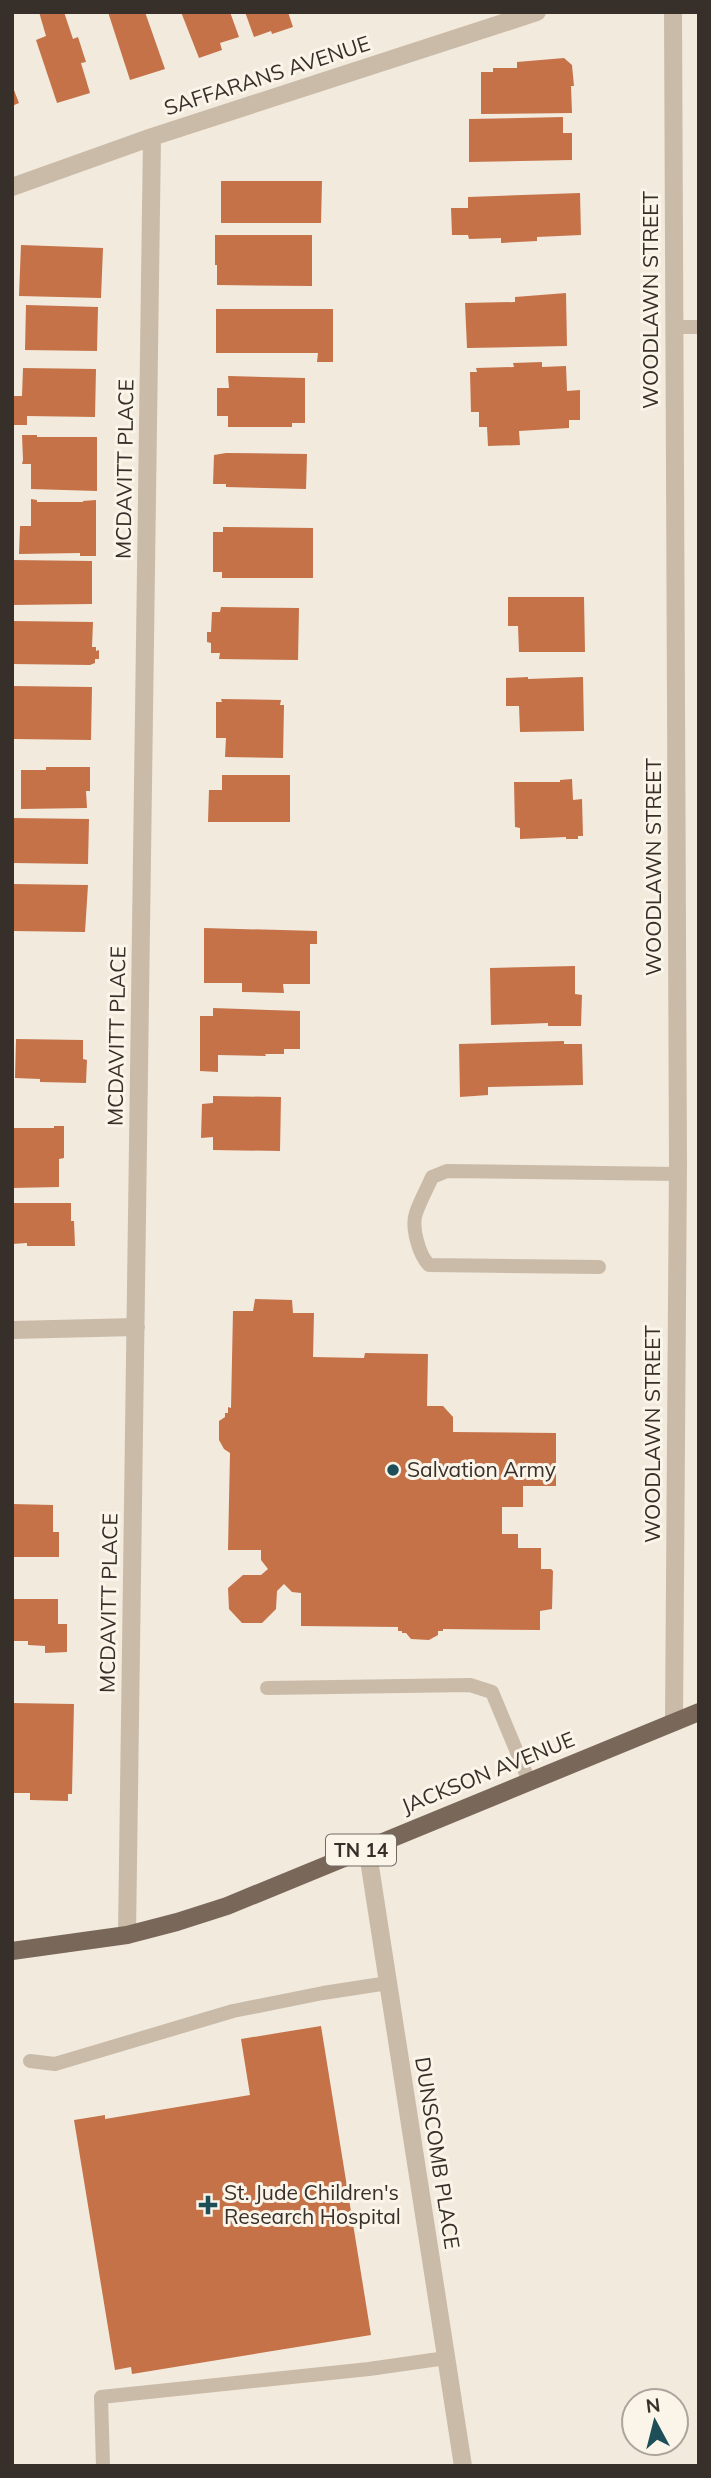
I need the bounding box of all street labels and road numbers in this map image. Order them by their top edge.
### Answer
street label: SAFFARANS AVENUE [160,29,373,121]
street label: WOODLAWN STREET [637,191,663,409]
street label: MCDAVITT PLACE [109,379,139,559]
street label: WOODLAWN STREET [640,758,666,976]
street label: MCDAVITT PLACE [101,946,131,1126]
street label: WOODLAWN STREET [639,1325,665,1543]
street label: MCDAVITT PLACE [93,1513,123,1693]
street label: JACKSON AVENUE [397,1725,578,1819]
road number: TN 14 [326,1834,396,1866]
street label: DUNSCOMB PLACE [410,2055,466,2251]

